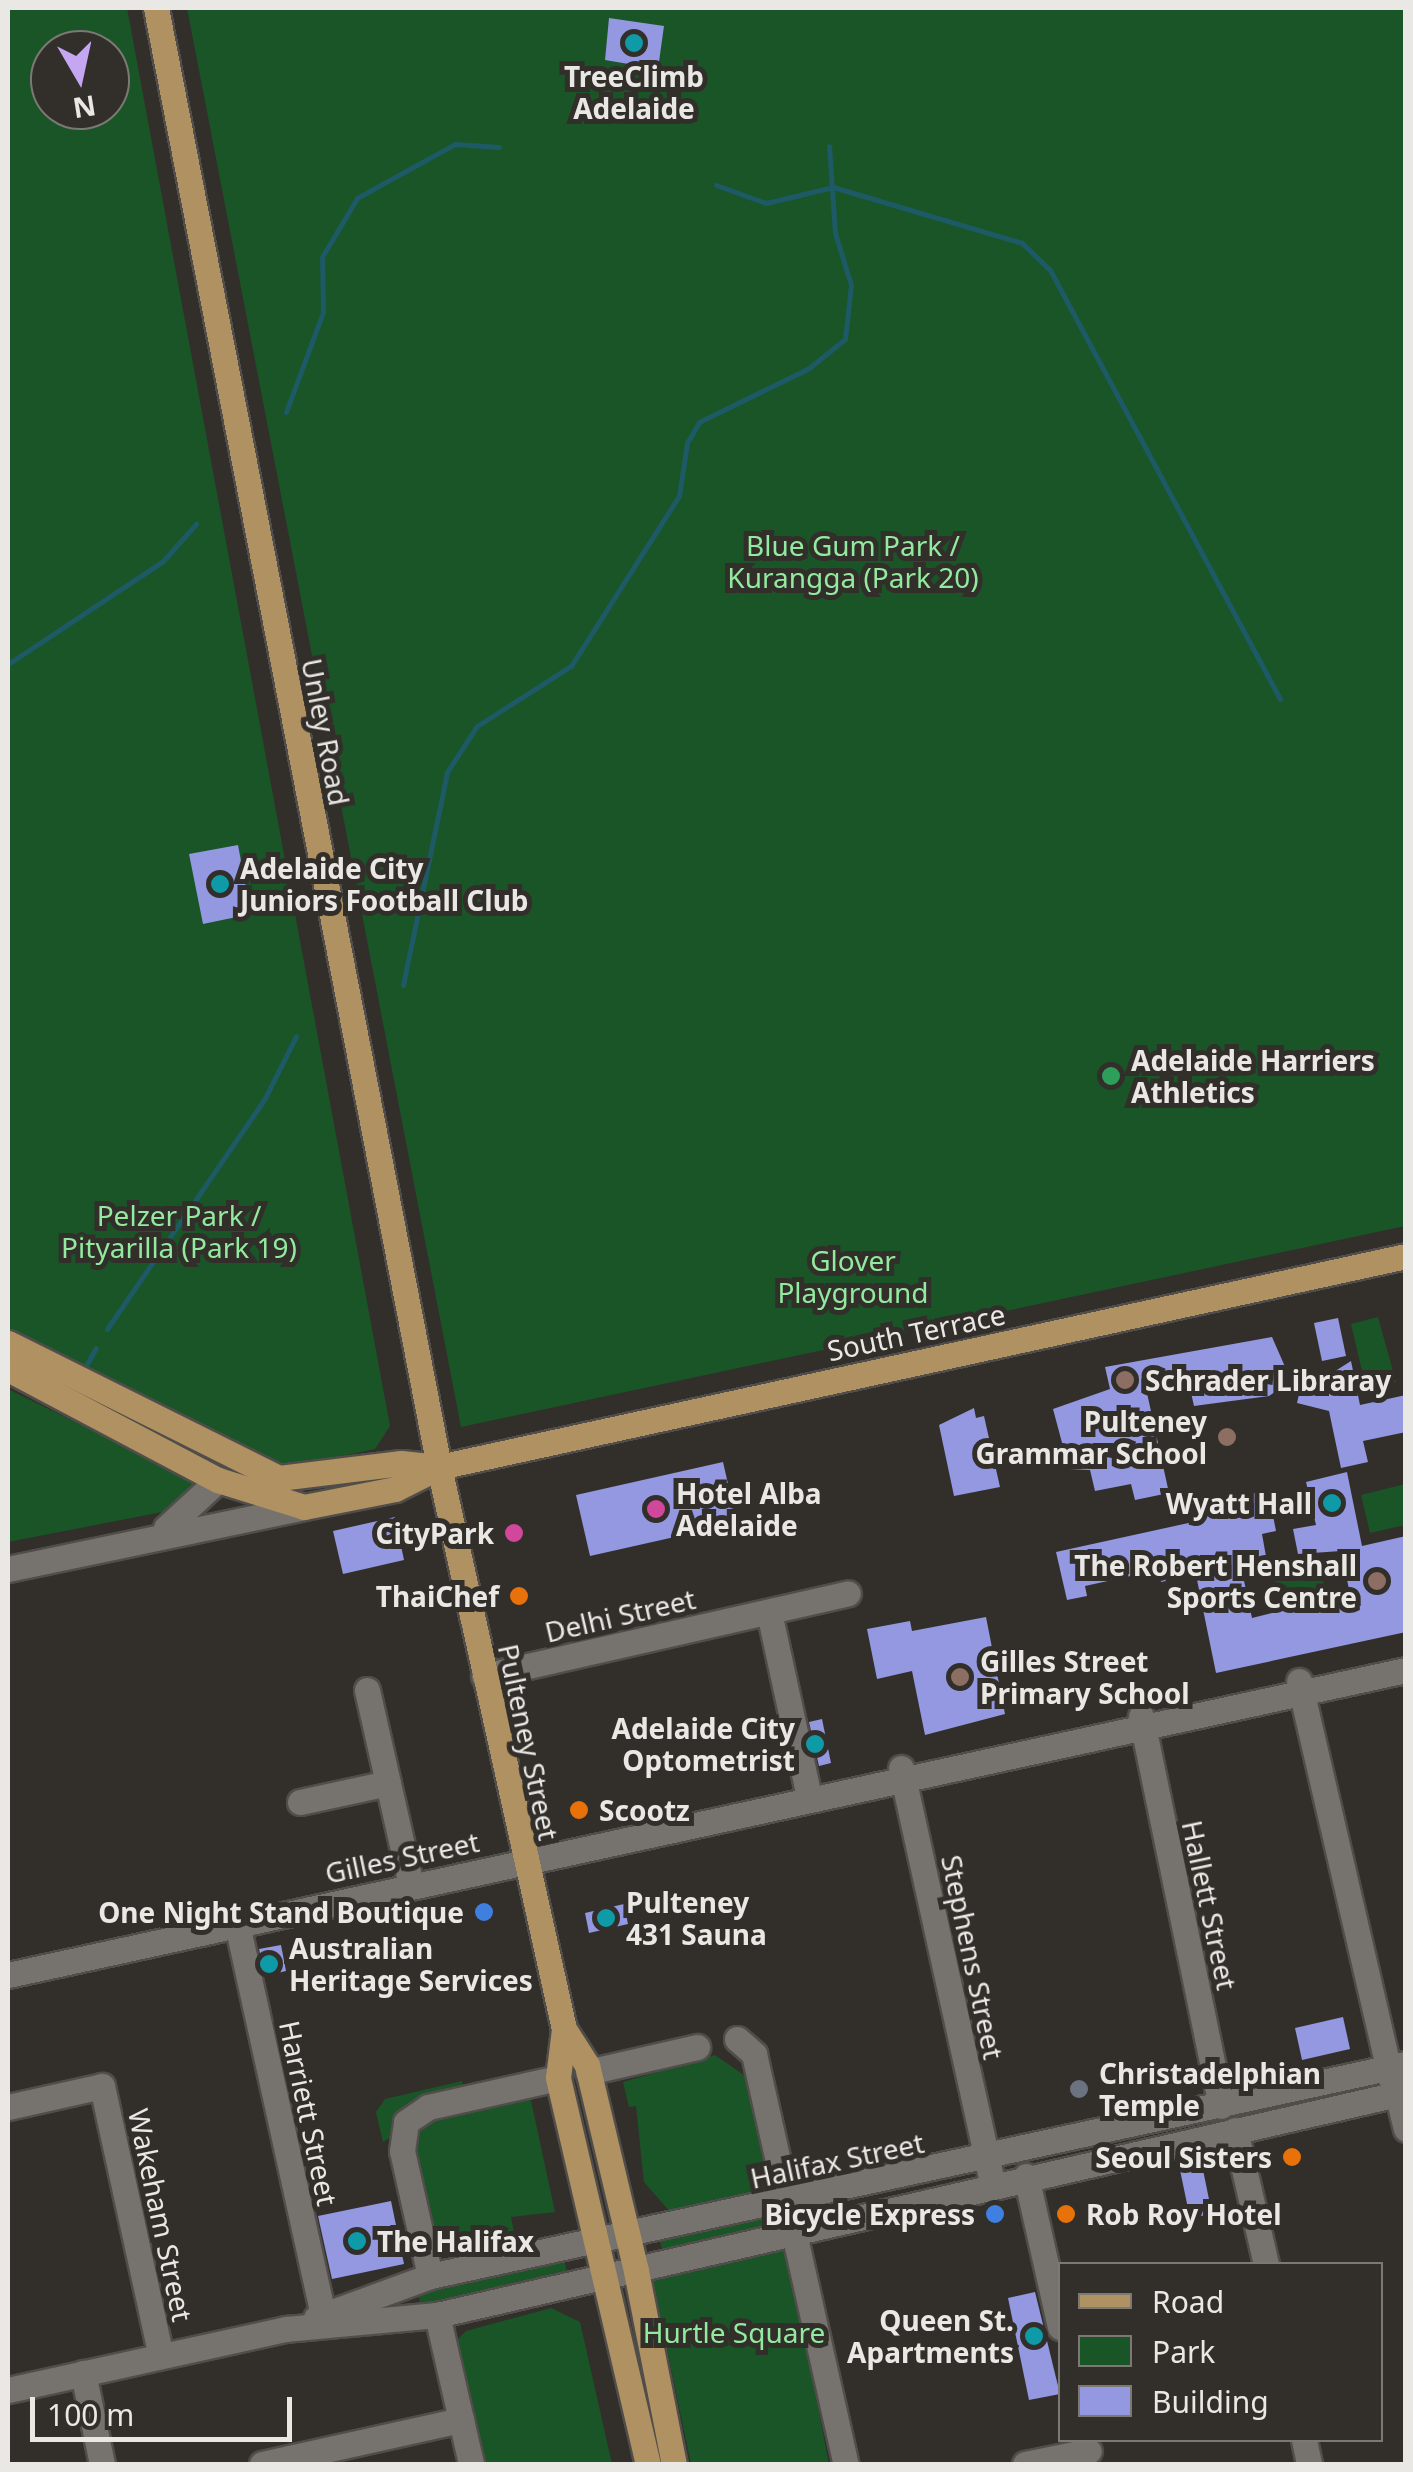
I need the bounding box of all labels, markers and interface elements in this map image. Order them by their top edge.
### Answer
north arrow [30,30,130,130]
marker: TreeClimb Adelaide [623,32,645,54]
place label: TreeClimb Adelaide [564,59,704,125]
text: N [70,87,99,128]
park label: Blue Gum Park / Kurangga (Park 20) [727,528,979,594]
street label: Unley Road [295,656,357,808]
place label: Adelaide City Juniors Football Club [240,851,529,917]
marker: Adelaide City Juniors Football Club [209,873,231,895]
place label: Adelaide Harriers Athletics [1131,1043,1375,1109]
marker: Adelaide Harriers Athletics [1100,1065,1122,1087]
park label: Pelzer Park / Pityarilla (Park 19) [61,1198,297,1264]
park label: Glover Playground [777,1243,929,1309]
street label: South Terrace [824,1297,1008,1367]
place label: Schrader Libraray [1145,1363,1391,1397]
marker: Schrader Libraray [1114,1369,1136,1391]
place label: Pulteney Grammar School [975,1404,1207,1470]
marker: Pulteney Grammar School [1216,1426,1238,1448]
place label: Hotel Alba Adelaide [676,1476,822,1542]
place label: Wyatt Hall [1166,1486,1312,1520]
marker: Wyatt Hall [1321,1492,1343,1514]
marker: Hotel Alba Adelaide [645,1498,667,1520]
place label: CityPark [375,1516,494,1550]
marker: CityPark [503,1522,525,1544]
place label: The Robert Henshall Sports Centre [1074,1548,1357,1614]
marker: The Robert Henshall Sports Centre [1366,1570,1388,1592]
place label: ThaiChef [376,1579,499,1613]
street label: Delhi Street [541,1581,699,1649]
marker: ThaiChef [508,1585,530,1607]
street label: Pulteney Street [492,1641,566,1843]
place label: Gilles Street Primary School [980,1644,1190,1710]
marker: Gilles Street Primary School [949,1666,971,1688]
place label: Adelaide City Optometrist [612,1711,795,1777]
marker: Adelaide City Optometrist [804,1733,826,1755]
place label: Scootz [599,1793,690,1827]
marker: Scootz [568,1799,590,1821]
street label: Hallett Street [1176,1817,1244,1993]
street label: Gilles Street [322,1824,482,1890]
street label: Stephens Street [935,1852,1011,2062]
place label: Pulteney 431 Sauna [626,1885,767,1951]
place label: One Night Stand Boutique [98,1895,464,1929]
marker: One Night Stand Boutique [473,1901,495,1923]
marker: Pulteney 431 Sauna [595,1907,617,1929]
place label: Australian Heritage Services [289,1931,533,1997]
marker: Australian Heritage Services [258,1953,280,1975]
street label: Harriett Street [273,2017,345,2209]
place label: Christadelphian Temple [1099,2056,1321,2122]
marker: Christadelphian Temple [1068,2078,1090,2100]
street label: Wakeham Street [122,2106,200,2324]
street label: Halifax Street [747,2125,927,2195]
place label: Seoul Sisters [1095,2140,1272,2174]
marker: Seoul Sisters [1281,2146,1303,2168]
place label: Bicycle Express [764,2197,975,2231]
place label: Rob Roy Hotel [1086,2197,1282,2231]
marker: Bicycle Express [984,2203,1006,2225]
marker: Rob Roy Hotel [1055,2203,1077,2225]
place label: The Halifax [377,2224,534,2258]
marker: The Halifax [346,2230,368,2252]
legend [1058,2262,1383,2442]
text: Road [1152,2281,1224,2322]
place label: Queen St. Apartments [847,2303,1014,2369]
park label: Hurtle Square [643,2315,825,2349]
marker: Queen St. Apartments [1023,2325,1045,2347]
text: Park [1152,2331,1215,2372]
scale bar [35,2377,298,2439]
text: Building [1152,2381,1269,2422]
text: 100 m [47,2394,134,2435]

